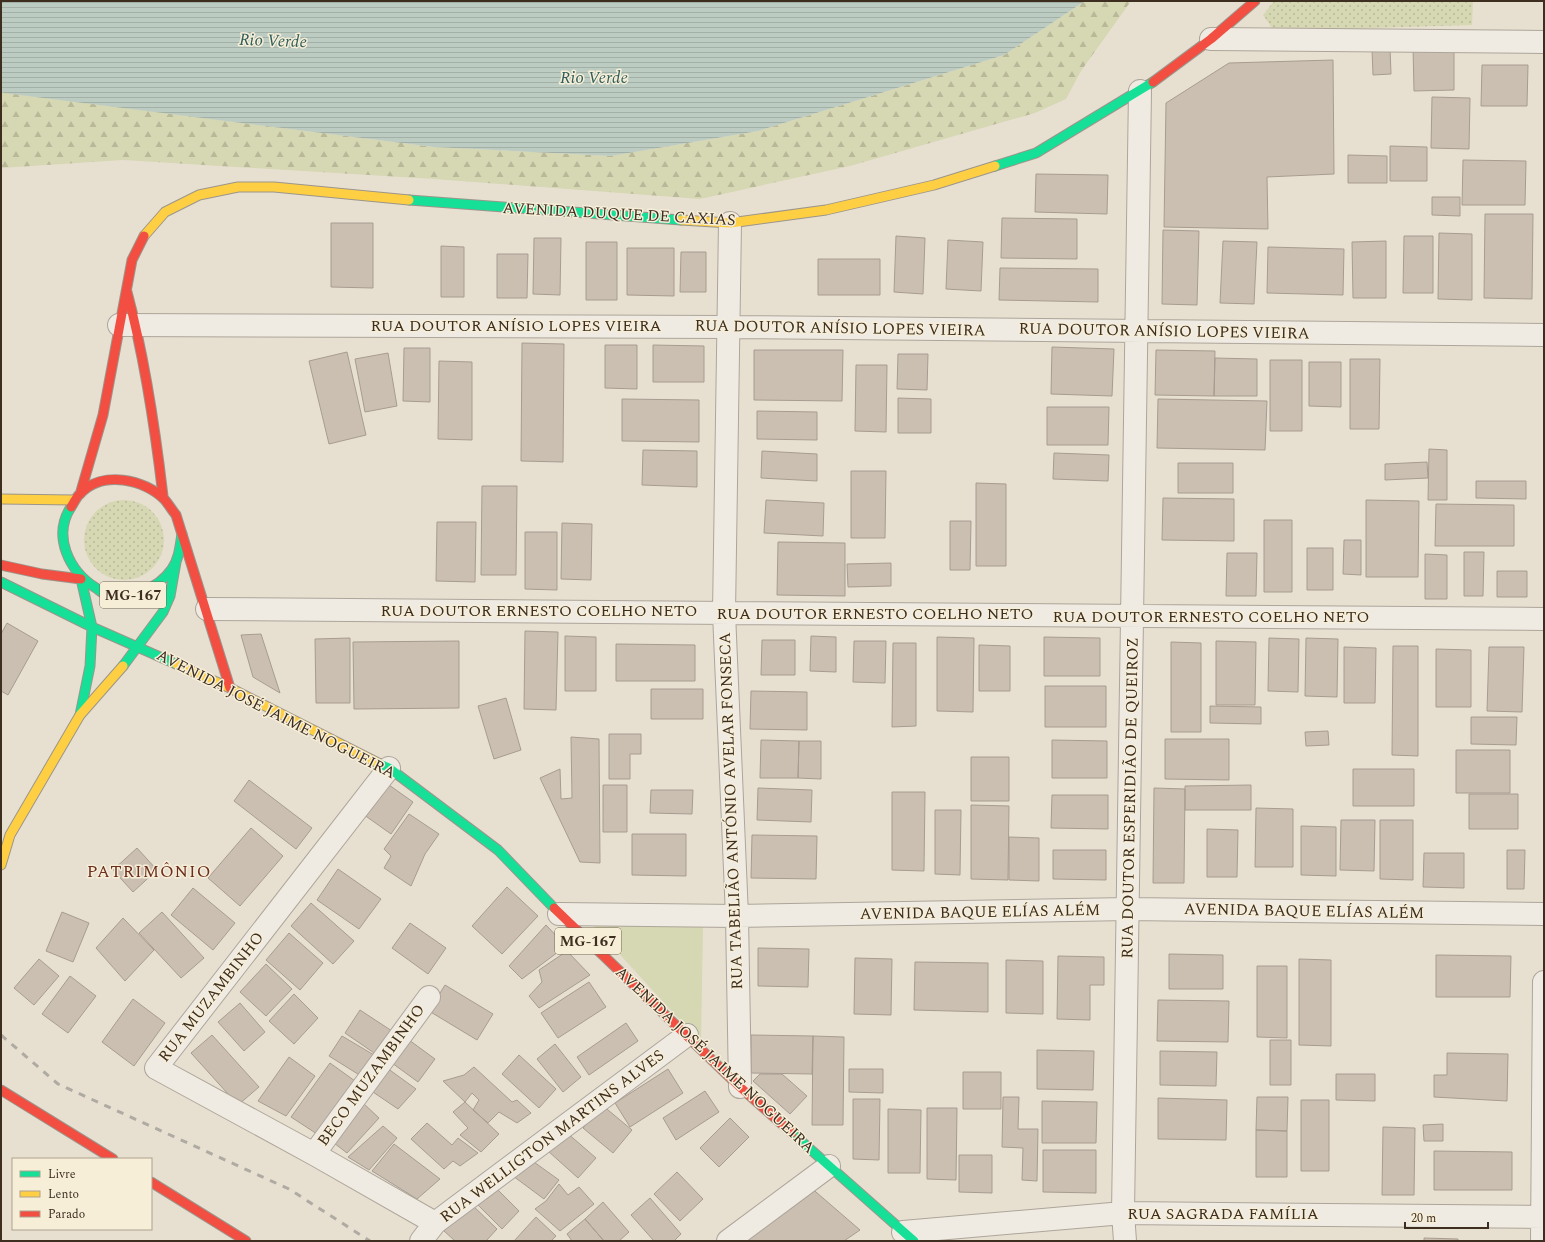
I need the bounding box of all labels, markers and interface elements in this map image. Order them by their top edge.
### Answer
water label: Rio Verde [239,27,307,55]
water label: Rio Verde [560,65,628,91]
street label: AVENIDA DUQUE DE CAXIAS [502,196,736,232]
street label: RUA DOUTOR ANÍSIO LOPES VIEIRA [694,313,986,343]
street label: RUA DOUTOR ANÍSIO LOPES VIEIRA [370,314,662,338]
street label: RUA DOUTOR ANÍSIO LOPES VIEIRA [1018,316,1310,346]
road number: MG-167 [100,582,166,608]
street label: RUA DOUTOR ERNESTO COELHO NETO [381,599,697,623]
street label: RUA DOUTOR ERNESTO COELHO NETO [717,602,1033,626]
street label: RUA DOUTOR ERNESTO COELHO NETO [1053,605,1369,629]
street label: RUA TABELIÃO ANTÓNIO AVELAR FONSECA [713,632,749,990]
street label: RUA DOUTOR ESPERIDIÃO DE QUEIROZ [1115,637,1145,959]
street label: AVENIDA JOSÉ JAIME NOGUEIRA [152,643,400,785]
district label: PATRIMÔNIO [87,859,211,885]
street label: AVENIDA BAQUE ELÍAS ALÉM [1184,897,1424,925]
street label: AVENIDA BAQUE ELÍAS ALÉM [860,898,1100,926]
street label: RUA MUZAMBINHO [152,927,270,1067]
road number: MG-167 [555,928,621,954]
street label: AVENIDA JOSÉ JAIME NOGUEIRA [610,961,820,1159]
street label: BECO MUZAMBINHO [311,999,431,1151]
street label: RUA WELLIGTON MARTINS ALVES [435,1043,669,1229]
legend [12,1158,152,1230]
text: Livre [48,1165,76,1184]
text: Lento [48,1185,79,1204]
street label: RUA SAGRADA FAMÍLIA [1127,1202,1319,1226]
scale bar [1405,1204,1488,1230]
text: Parado [48,1205,85,1224]
text: 20 m [1411,1209,1436,1228]

